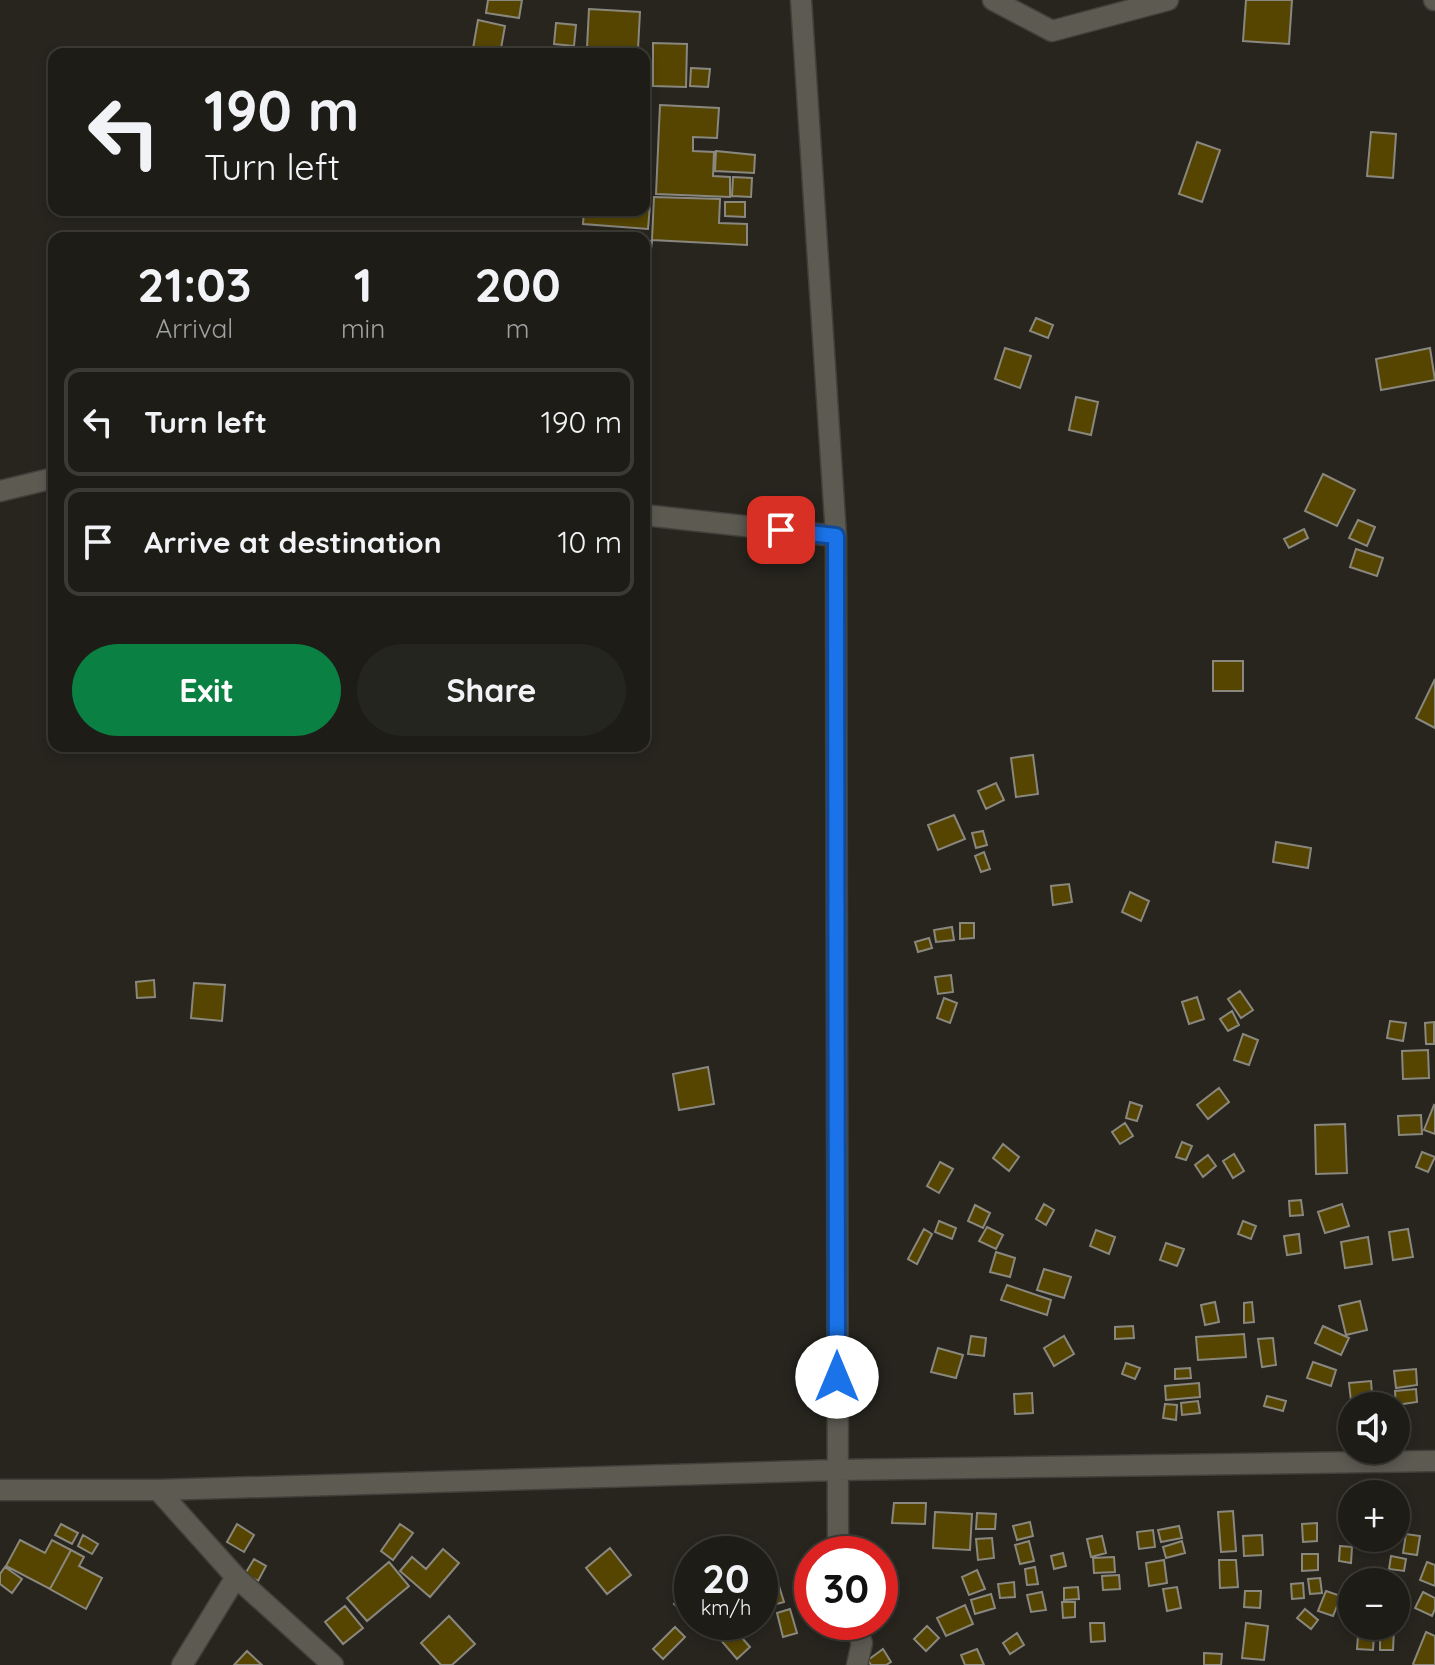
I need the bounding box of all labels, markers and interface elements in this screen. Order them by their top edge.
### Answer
text: 190 m [204,75,359,145]
icon: left [72,80,176,184]
text: Turn left [204,144,340,189]
text: 21:03 [137,254,252,314]
text: 1 [354,254,372,314]
text: 200 [474,254,561,314]
text: Arrival [156,312,233,345]
text: min [341,312,385,345]
text: m [506,312,529,345]
icon: left [76,400,120,444]
text: Turn left [144,403,267,441]
text: 190 m [541,403,622,441]
pin [747,496,815,564]
icon: arrive [759,508,803,552]
icon: arrive [76,520,120,564]
text: Arrive at destination [144,523,442,561]
text: 10 m [558,523,622,561]
button: Exit [72,644,341,736]
button: Share [357,644,626,736]
position arrow [795,1335,879,1419]
map controls [1338,1392,1410,1640]
button: sound [1338,1392,1410,1464]
button: + [1338,1480,1410,1552]
speed limit sign: 30 [794,1536,898,1640]
text: 20 [702,1553,750,1603]
button: − [1338,1568,1410,1640]
text: km/h [701,1595,751,1620]

